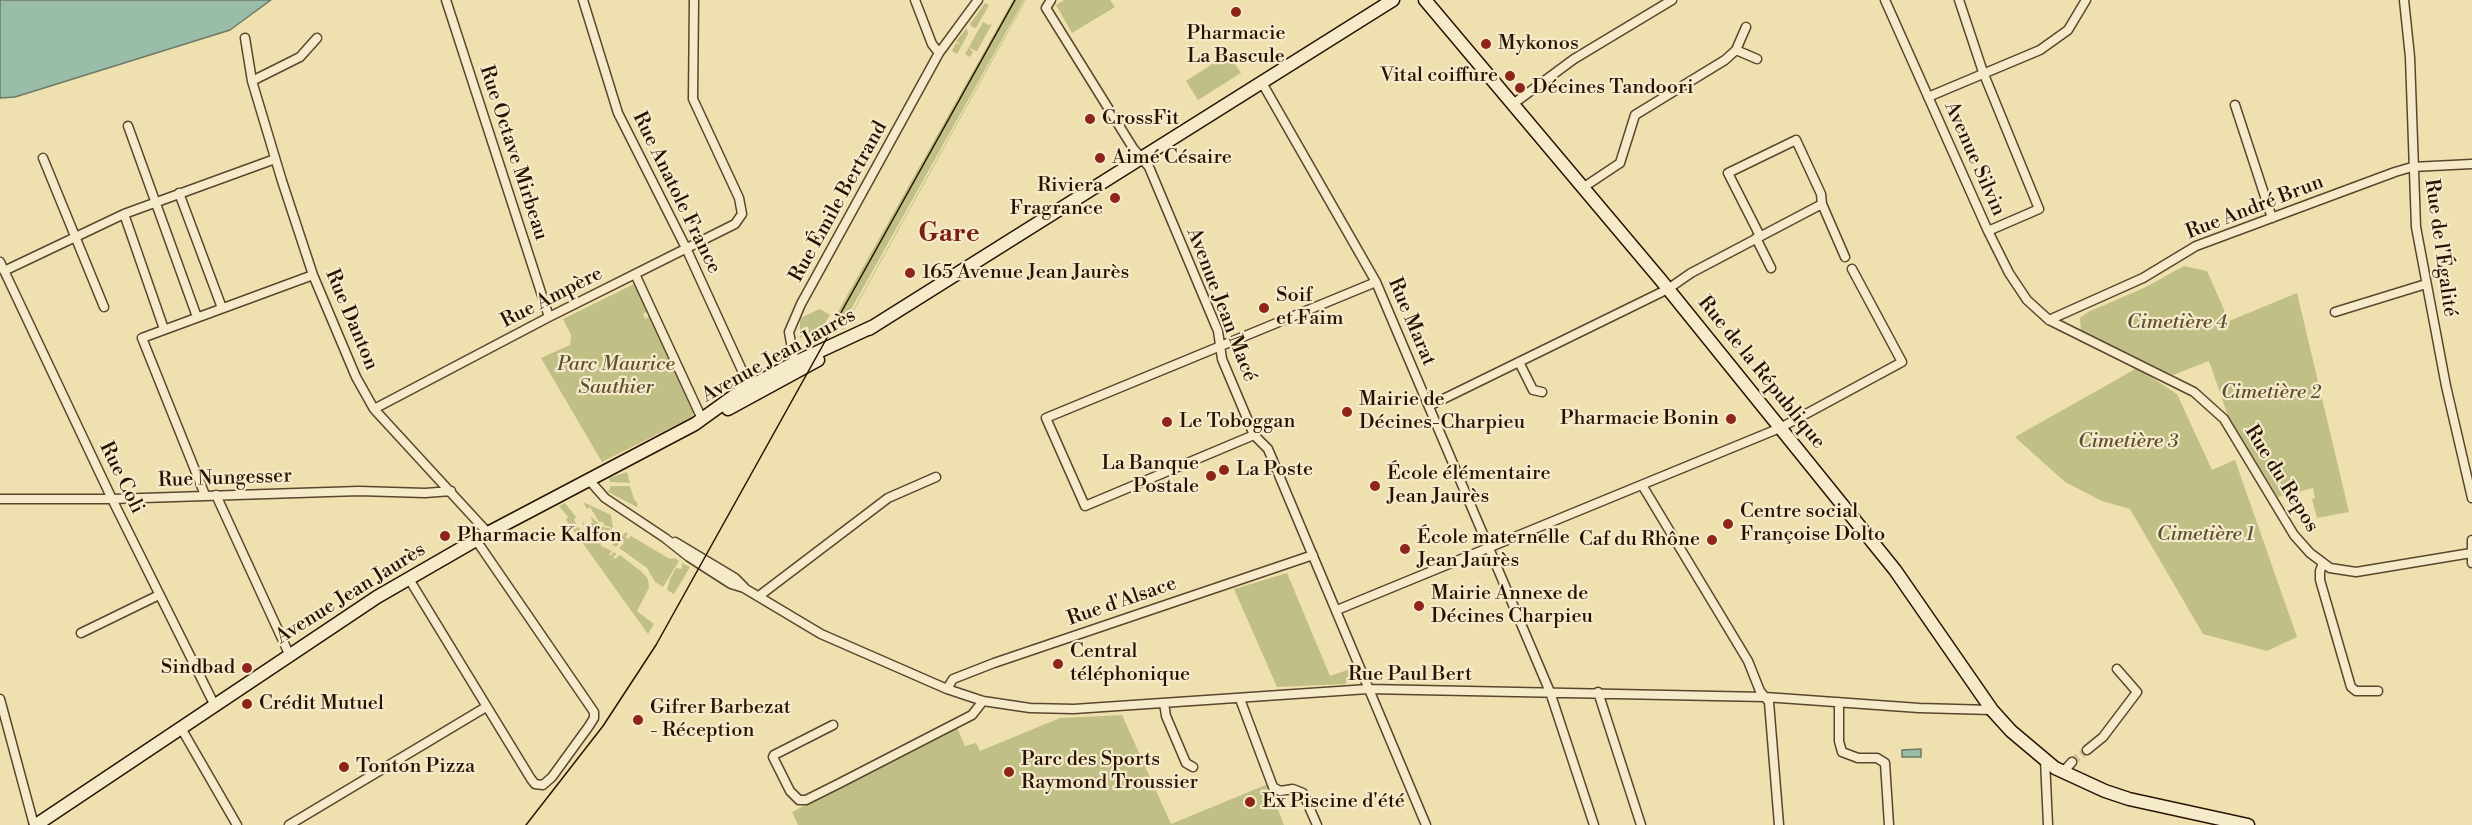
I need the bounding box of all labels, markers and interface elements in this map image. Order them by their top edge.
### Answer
marker: Pharmacie La Bascule [1229,5,1243,19]
place label: Pharmacie La Bascule [1186,22,1286,69]
place label: Mykonos [1498,32,1579,56]
marker: Mykonos [1479,37,1493,51]
street label: Rue Octave Mirbeau [473,63,553,243]
place label: Vital coiffure [1380,64,1498,88]
marker: Vital coiffure [1503,69,1517,83]
place label: Décines Tandoori [1532,76,1694,100]
marker: Décines Tandoori [1513,81,1527,95]
street label: Avenue Silvin [1938,98,2010,220]
place label: CrossFit [1102,107,1179,131]
street label: Rue Anatole France [626,108,726,278]
marker: CrossFit [1083,112,1097,126]
street label: Rue Émile Bertrand [785,118,893,286]
place label: Aimé Césaire [1112,146,1232,170]
marker: Aimé Césaire [1093,151,1107,165]
street label: Rue André Brun [2183,171,2327,245]
place label: Riviera Fragrance [1010,174,1103,221]
street label: Rue de l'Égalité [2418,177,2462,319]
marker: Riviera Fragrance [1108,191,1122,205]
district label: Gare [918,219,980,251]
street label: Avenue Jean Macé [1181,225,1261,385]
place label: 165 Avenue Jean Jaurès [922,261,1129,285]
street label: Rue Ampère [497,262,607,334]
street label: Rue Danton [319,266,383,374]
marker: 165 Avenue Jean Jaurès [903,266,917,280]
street label: Rue Marat [1382,275,1440,369]
place label: Soif et Faim [1276,284,1343,331]
street label: Rue de la République [1692,292,1830,454]
marker: Soif et Faim [1257,301,1271,315]
street label: Avenue Jean Jaurès [698,304,860,408]
park label: Cimetière 4 [2127,311,2227,335]
park label: Parc Maurice Sauthier [557,353,675,400]
park label: Cimetière 2 [2221,381,2321,405]
place label: Mairie de Décines-Charpieu [1359,388,1525,435]
marker: Mairie de Décines-Charpieu [1340,405,1354,419]
place label: Pharmacie Bonin [1560,407,1719,431]
place label: Le Toboggan [1179,410,1295,434]
marker: Pharmacie Bonin [1724,412,1738,426]
marker: Le Toboggan [1160,415,1174,429]
street label: Rue du Repos [2239,421,2323,537]
park label: Cimetière 3 [2078,430,2178,454]
street label: Rue Coli [93,438,149,518]
place label: La Banque Postale [1102,452,1199,499]
place label: La Poste [1236,458,1313,482]
place label: École élémentaire Jean Jaurès [1387,462,1551,509]
marker: La Poste [1217,463,1231,477]
street label: Rue Nungesser [158,465,292,493]
marker: La Banque Postale [1204,469,1218,483]
marker: École élémentaire Jean Jaurès [1368,479,1382,493]
place label: Centre social Françoise Dolto [1740,500,1885,547]
marker: Centre social Françoise Dolto [1721,517,1735,531]
park label: Cimetière 1 [2157,523,2253,547]
place label: Pharmacie Kalfon [457,524,622,548]
place label: École maternelle Jean Jaurès [1417,526,1570,573]
place label: Caf du Rhône [1579,528,1700,552]
marker: Pharmacie Kalfon [438,529,452,543]
marker: Caf du Rhône [1705,533,1719,547]
street label: Avenue Jean Jaurès [272,538,430,650]
marker: École maternelle Jean Jaurès [1398,542,1412,556]
street label: Rue d'Alsace [1064,572,1180,632]
place label: Mairie Annexe de Décines Charpieu [1431,582,1593,629]
marker: Mairie Annexe de Décines Charpieu [1412,599,1426,613]
place label: Central téléphonique [1070,640,1190,687]
place label: Sindbad [161,656,235,680]
marker: Central téléphonique [1051,657,1065,671]
marker: Sindbad [240,661,254,675]
street label: Rue Paul Bert [1348,663,1472,687]
place label: Crédit Mutuel [259,692,384,716]
place label: Gifrer Barbezat - Réception [650,696,791,743]
marker: Crédit Mutuel [240,697,254,711]
marker: Gifrer Barbezat - Réception [631,713,645,727]
place label: Parc des Sports Raymond Troussier [1021,748,1198,795]
place label: Tonton Pizza [356,755,475,779]
marker: Tonton Pizza [337,760,351,774]
marker: Parc des Sports Raymond Troussier [1002,765,1016,779]
place label: Ex Piscine d'été [1262,790,1405,814]
marker: Ex Piscine d'été [1243,795,1257,809]

